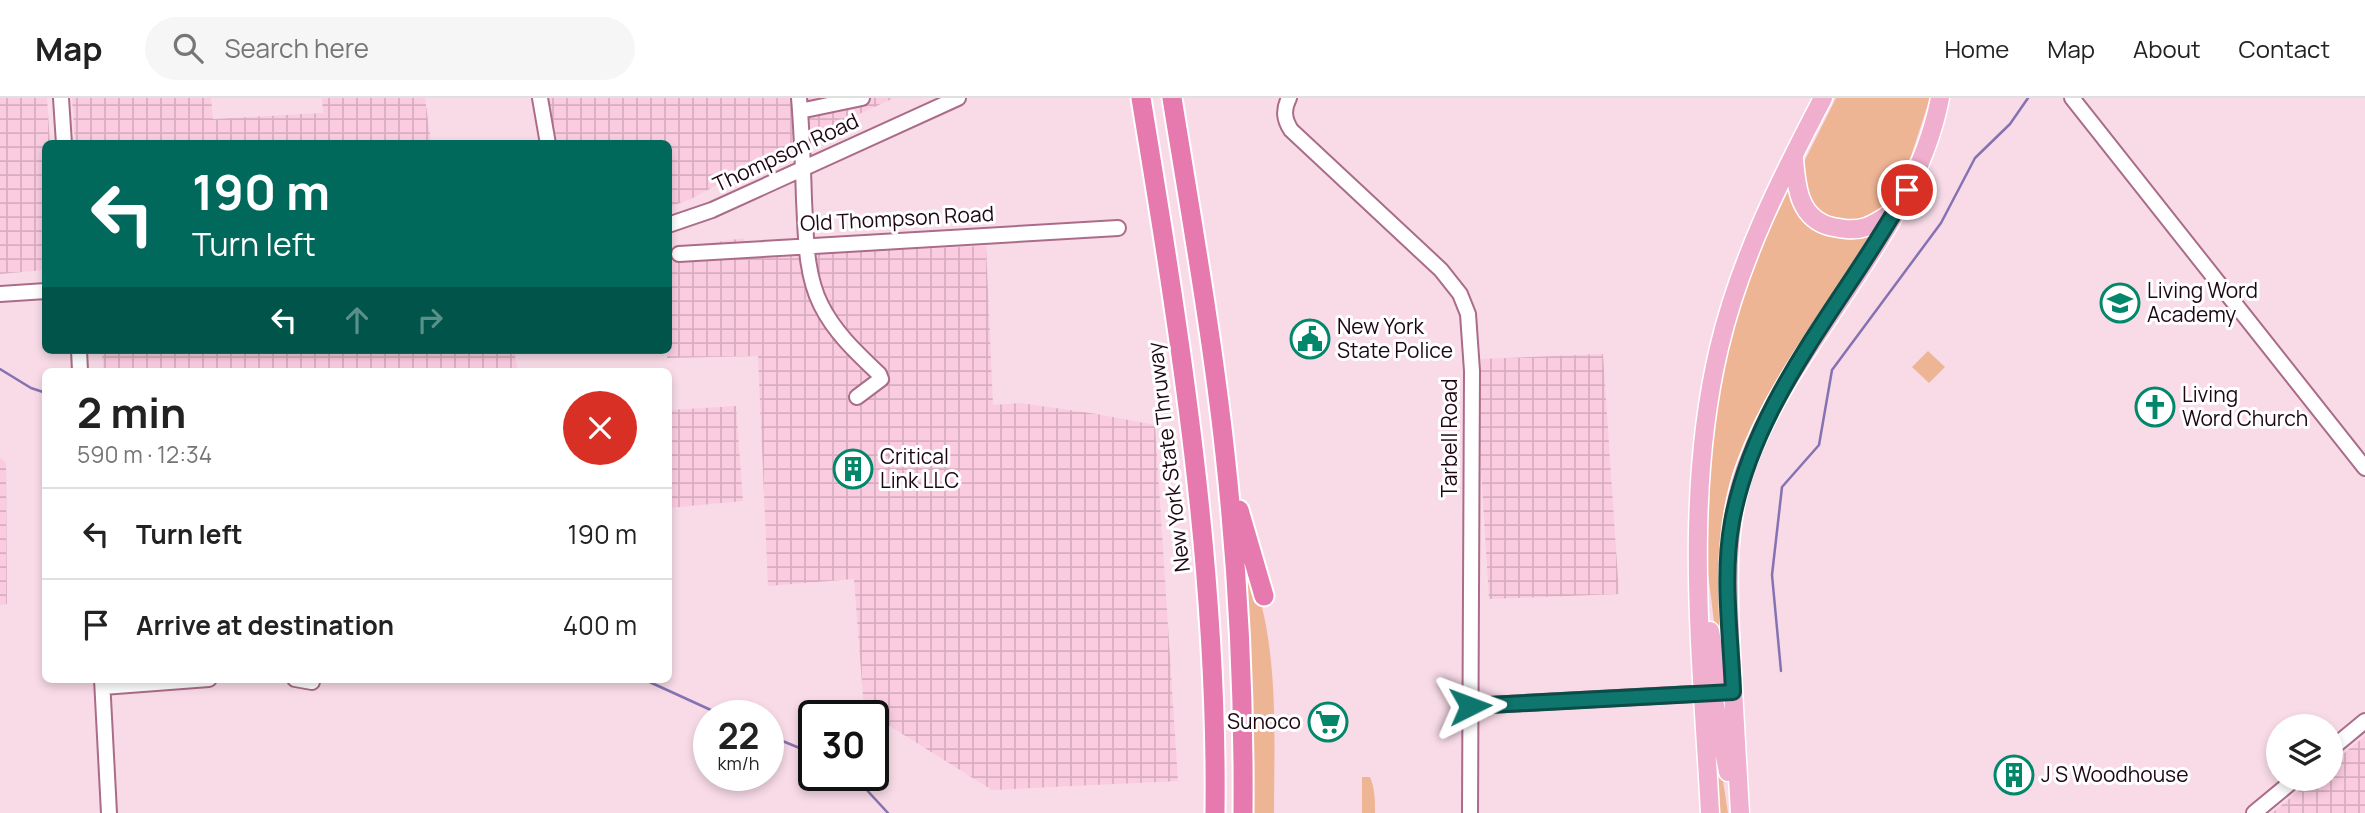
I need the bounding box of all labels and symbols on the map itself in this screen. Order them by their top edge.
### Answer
street label: Thompson Road [708,106,863,198]
pin [1877,160,1937,220]
street label: Old Thompson Road [799,199,995,237]
place label: Living Word Academy [2147,276,2258,328]
school or university icon: Living Word Academy [2099,282,2141,324]
place label: New York State Police [1337,312,1453,364]
public building icon: New York State Police [1289,318,1331,360]
street label: New York State Thruway [1140,341,1196,574]
street label: Tarbell Road [1435,379,1463,497]
place label: Living Word Church [2182,380,2308,432]
church icon: Living Word Church [2134,386,2176,428]
place label: Critical Link LLC [880,442,959,494]
building icon: Critical Link LLC [832,448,874,490]
position arrow [1433,669,1507,743]
speed limit sign: 30 [798,700,889,791]
supermarket icon: Sunoco [1307,701,1349,743]
place label: Sunoco [1227,707,1301,735]
building icon: J S Woodhouse [1993,754,2035,796]
place label: J S Woodhouse [2041,760,2188,788]

